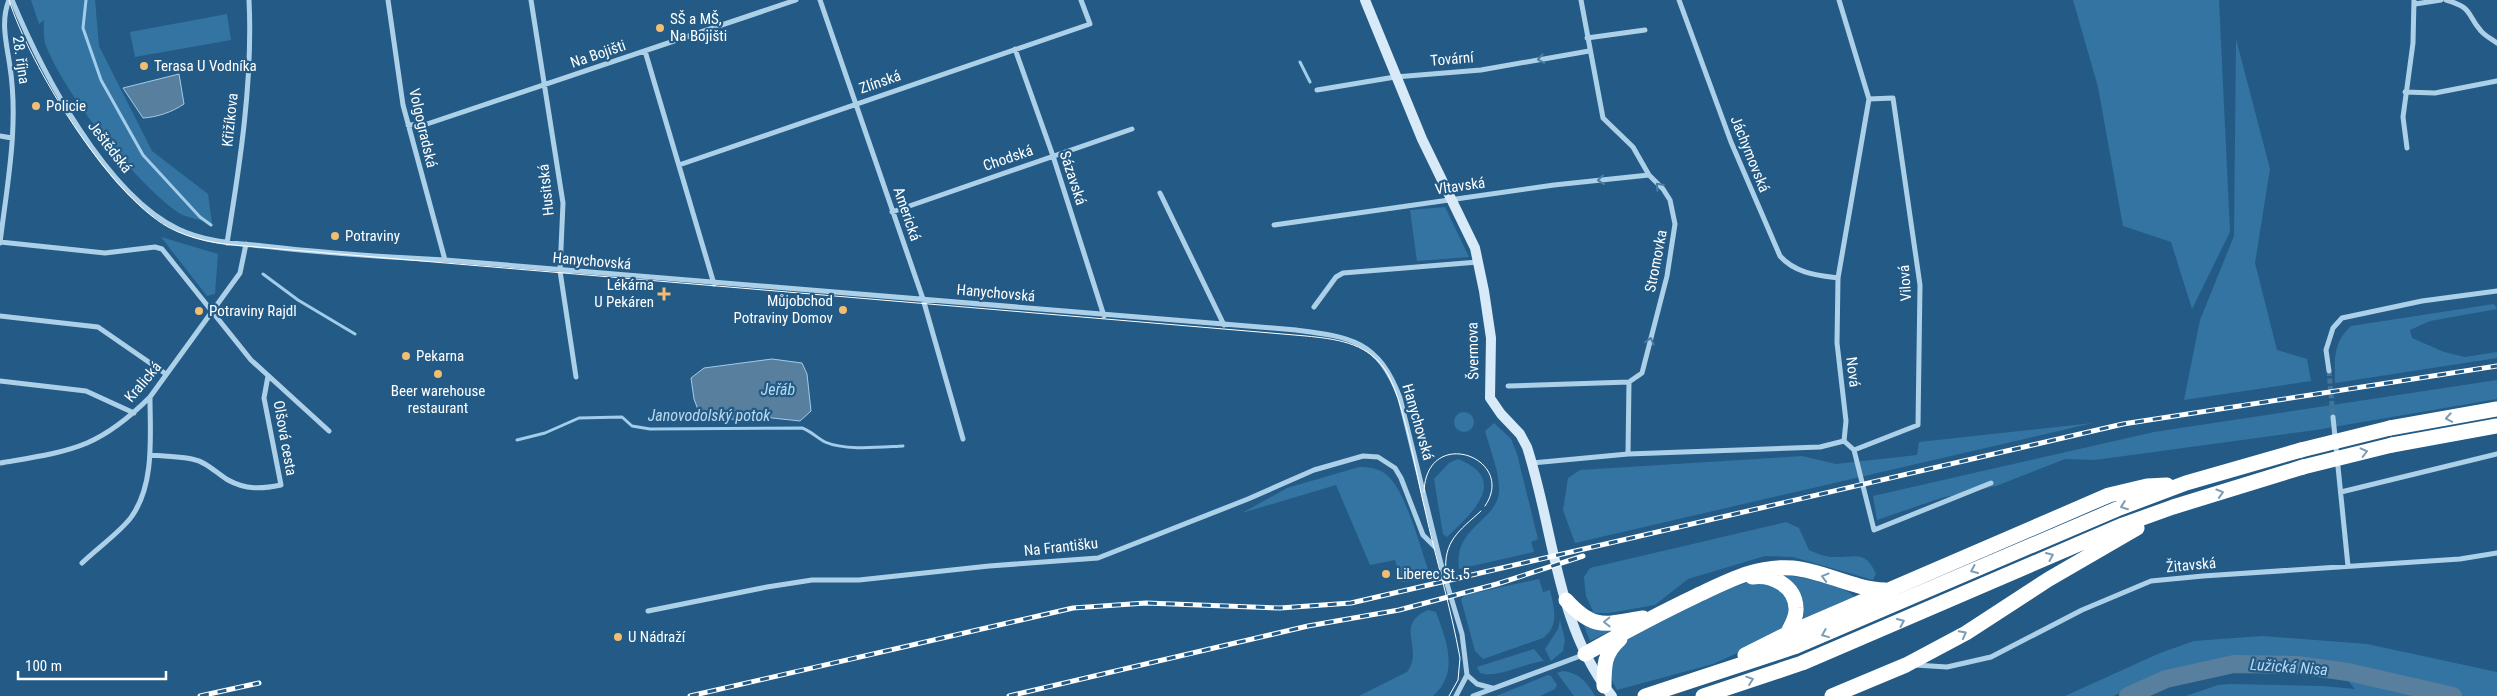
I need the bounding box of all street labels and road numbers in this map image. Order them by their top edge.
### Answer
street label: 28. října [9,35,33,85]
street label: Na Bojišti [568,36,628,72]
street label: Tovární [1430,48,1476,70]
street label: Zlínská [857,67,903,97]
street label: Volgogradská [405,86,441,170]
street label: Křižíkova [218,92,242,148]
street label: Jáchymovská [1727,113,1773,195]
street label: Ještědská [84,117,136,177]
street label: Chodská [981,141,1035,175]
street label: Sázavská [1056,149,1090,207]
street label: Husitská [534,163,558,217]
street label: Vltavská [1434,174,1486,198]
street label: Americká [889,185,925,243]
street label: Stromovka [1641,228,1671,294]
street label: Hanychovská [552,249,632,273]
street label: Vilová [1895,264,1915,302]
street label: Hanychovská [956,281,1036,305]
street label: Švermova [1463,322,1483,380]
street label: Nová [1842,356,1864,388]
street label: Kralická [121,358,165,406]
street label: Hanychovská [1399,382,1437,462]
street label: Olšová cesta [270,399,300,477]
street label: Na Františku [1023,534,1099,560]
street label: Žitavská [2165,554,2217,576]

